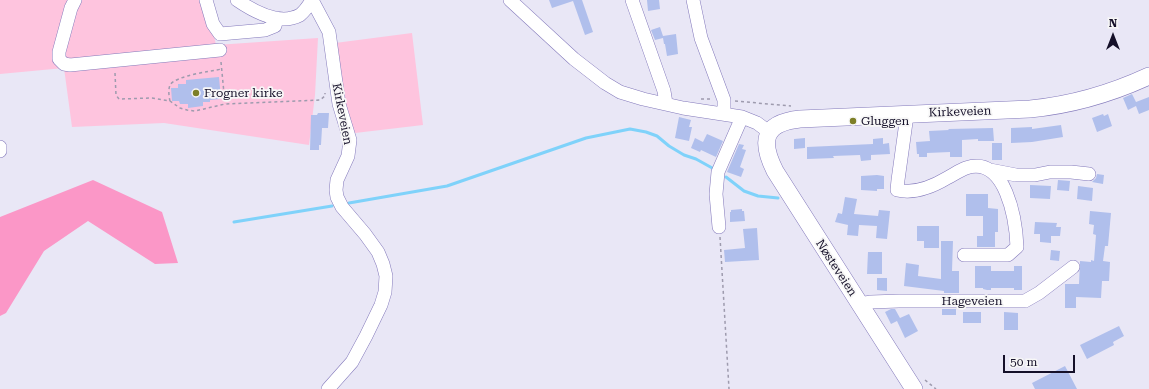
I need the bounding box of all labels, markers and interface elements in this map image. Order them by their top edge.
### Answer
north arrow [1093,16,1133,56]
text: N [1109,17,1117,30]
street label: Kirkeveien [329,82,355,146]
place label: Frogner kirke [204,86,283,100]
marker: Frogner kirke [191,88,201,98]
street label: Kirkeveien [928,104,992,120]
place label: Gluggen [861,114,909,128]
marker: Gluggen [848,116,858,126]
street label: Nøsteveien [812,237,860,299]
street label: Hageveien [942,294,1002,308]
scale bar [1005,347,1077,373]
text: 50 m [1010,355,1037,369]

